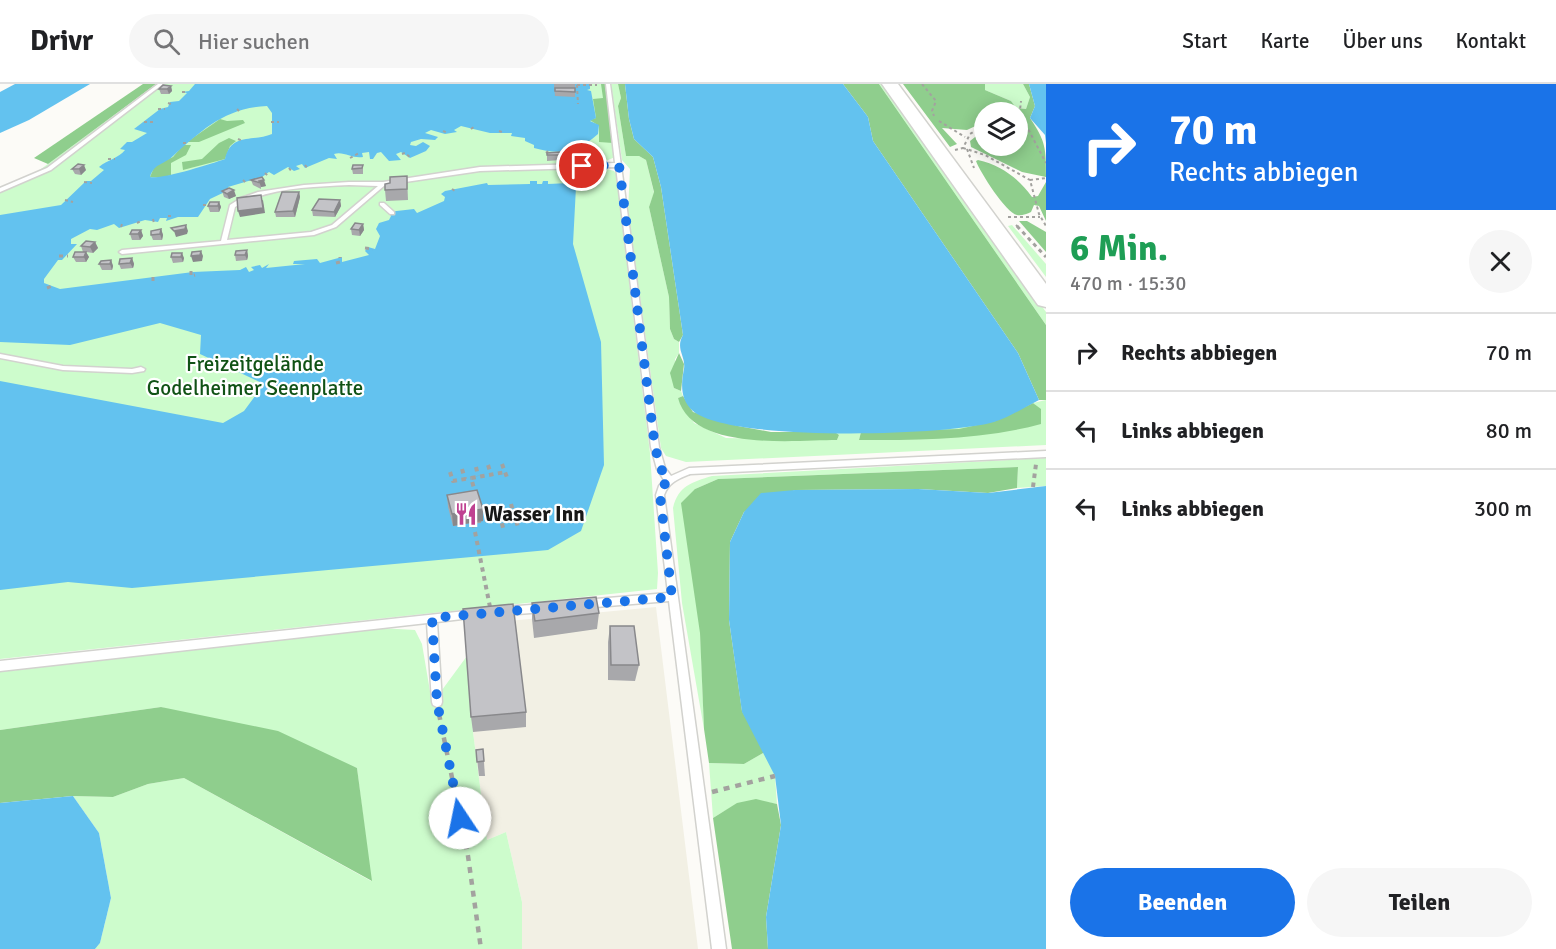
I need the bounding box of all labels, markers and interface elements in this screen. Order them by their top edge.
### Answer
search box [129,14,549,68]
text: Drivr [30,24,93,58]
icon: search [150,25,183,58]
text: Hier suchen [198,28,310,55]
text: Start [1182,28,1227,54]
text: Karte [1260,28,1309,54]
text: Über uns [1342,28,1423,54]
text: Kontakt [1456,28,1526,54]
map controls [974,102,1028,156]
button: layers [974,102,1028,156]
text: 70 m [1169,105,1258,156]
icon: right [1070,108,1148,186]
pin [556,140,607,191]
icon: arrive [565,149,598,182]
text: Rechts abbiegen [1169,156,1359,189]
text: 6 Min. [1070,226,1168,271]
button: close [1469,230,1532,293]
text: 470 m · 15:30 [1070,271,1186,296]
icon: right [1070,336,1103,369]
text: Rechts abbiegen [1121,339,1277,366]
text: 70 m [1486,339,1532,366]
park label: Freizeitgelände Godelheimer Seenplatte [147,351,363,401]
icon: left [1070,414,1103,447]
text: Links abbiegen [1121,417,1264,444]
text: 80 m [1486,417,1532,444]
icon: left [1070,492,1103,525]
text: Links abbiegen [1121,495,1264,522]
text: 300 m [1474,495,1532,522]
restaurant icon: Wasser Inn [453,501,479,527]
place label: Wasser Inn [484,501,585,527]
position arrow [428,786,492,850]
button: Beenden [1070,868,1295,937]
button: Teilen [1307,868,1532,937]

